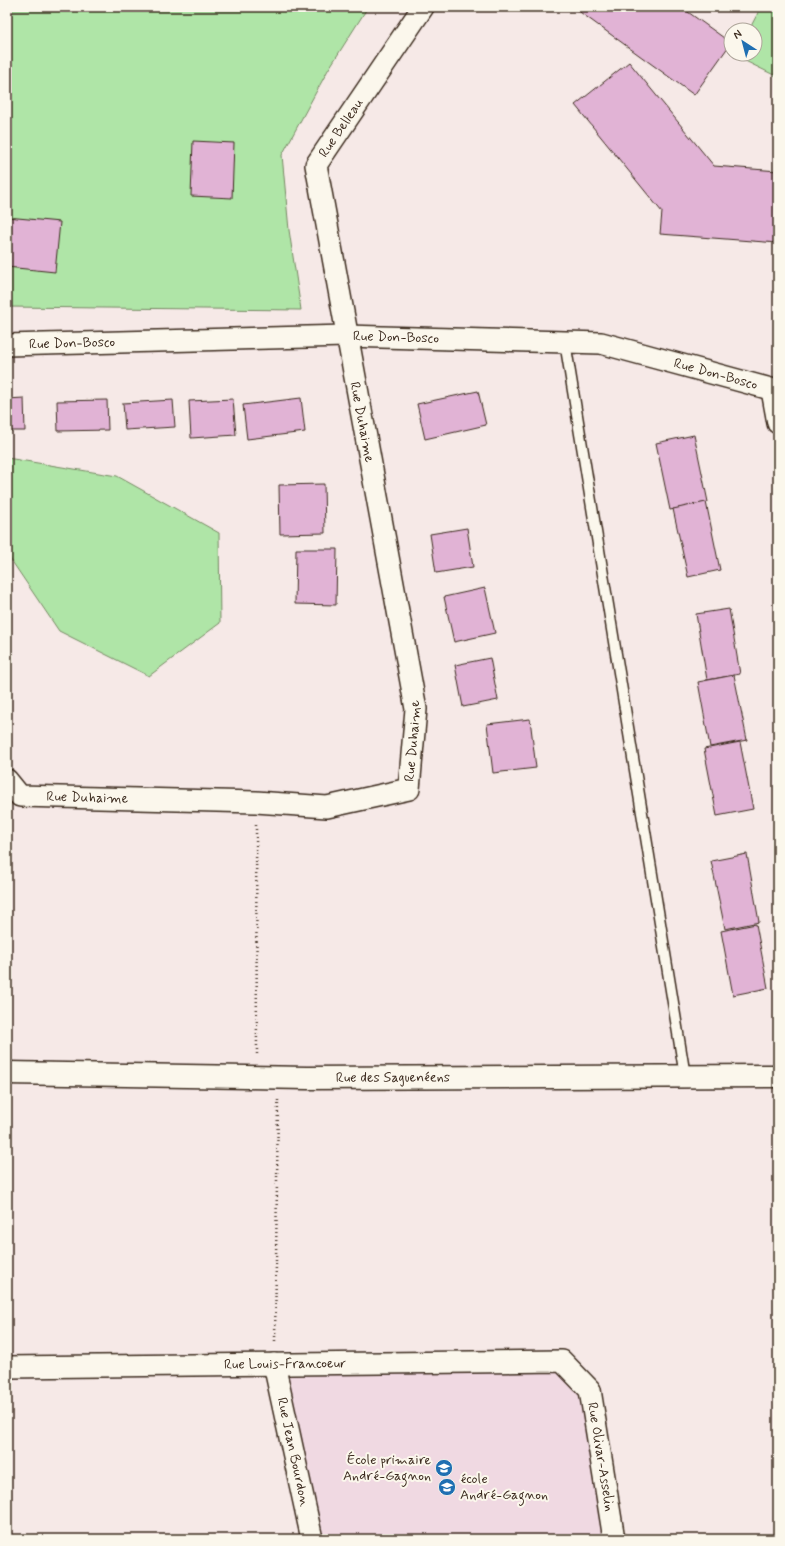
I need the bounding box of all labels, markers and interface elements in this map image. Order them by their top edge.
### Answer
north arrow [723,22,763,62]
text: N [731,27,745,43]
street label: Rue Belleau [315,95,368,161]
street label: Rue Don-Bosco [353,327,439,348]
street label: Rue Don-Bosco [29,333,116,353]
street label: Rue Don-Bosco [672,354,760,394]
street label: Rue Duhaime [345,380,379,464]
street label: Rue Duhaime [401,698,425,783]
street label: Rue Duhaime [46,788,129,808]
street label: Rue des Saguenéens [336,1068,450,1087]
street label: Rue Louis-Francoeur [224,1354,346,1374]
street label: Rue Jean Bourdon [273,1396,314,1508]
street label: Rue Olivar-Asselin [583,1401,618,1513]
place label: École primaire André-Gagnon [343,1451,431,1487]
school or university icon: École primaire André-Gagnon [434,1458,454,1478]
place label: école André-Gagnon [460,1470,548,1506]
school or university icon: école André-Gagnon [437,1477,457,1497]

